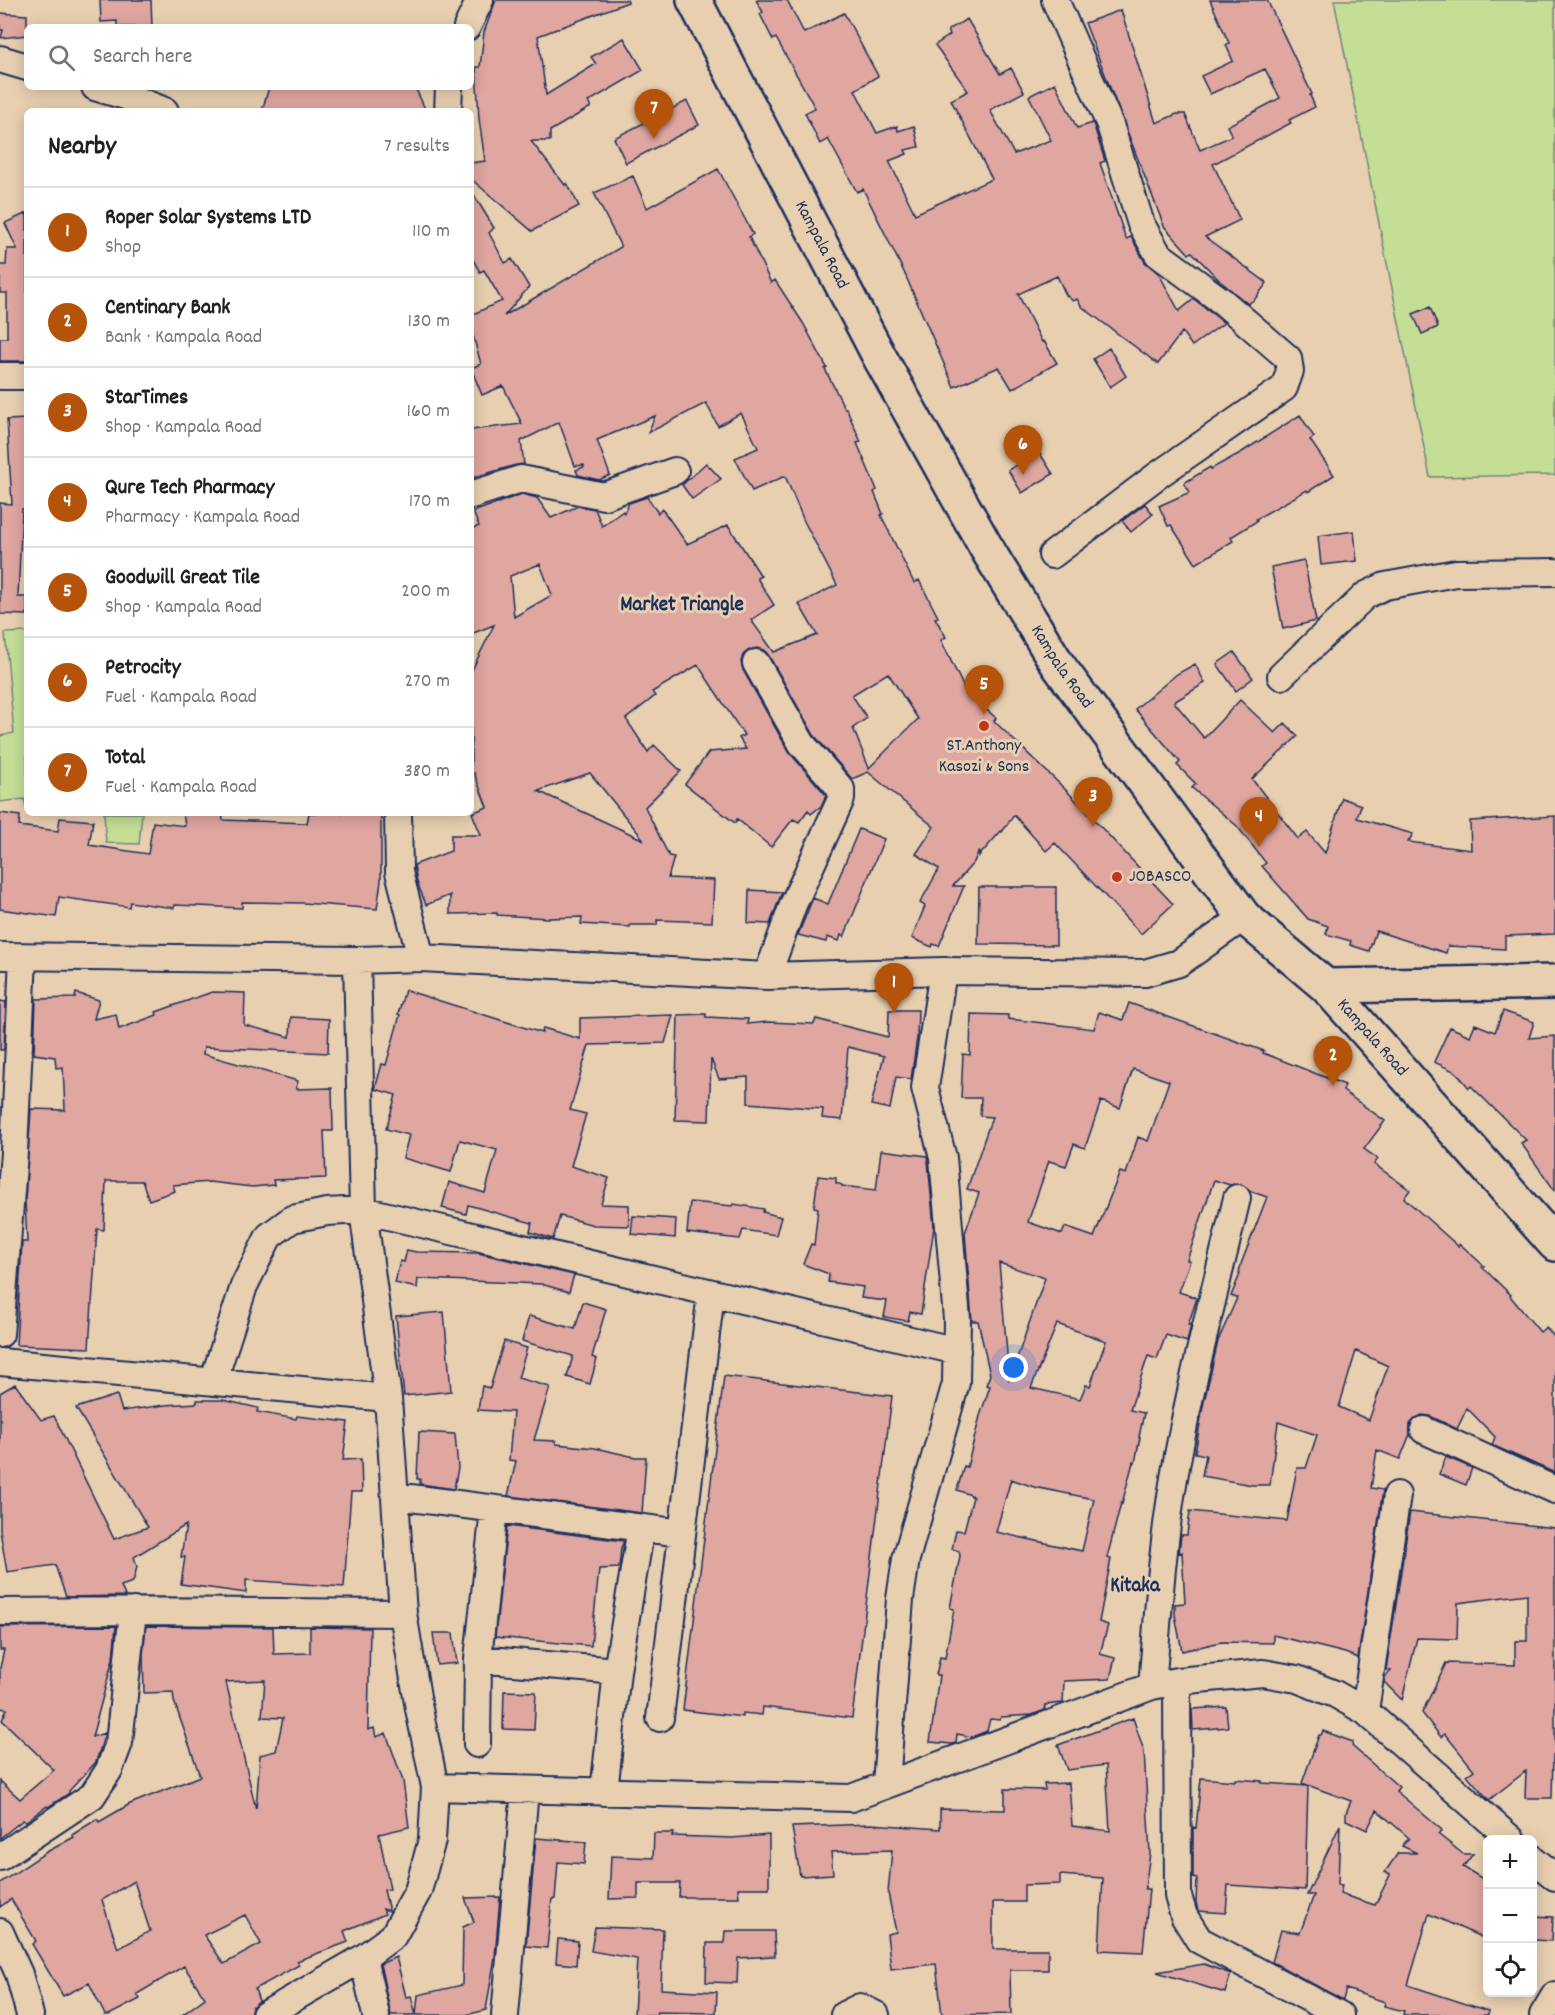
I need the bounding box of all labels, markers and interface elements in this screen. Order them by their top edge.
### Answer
search box [24,24,474,90]
icon: search [45,41,78,74]
text: Search here [93,42,192,73]
pin: 7 [634,90,674,139]
text: Nearby [48,129,116,166]
text: 7 results [384,133,450,161]
street label: Kampala Road [788,196,855,293]
text: Roper Solar Systems LTD [105,203,311,234]
text: 1 [65,218,70,246]
text: 110 m [412,218,450,246]
text: Shop [105,234,141,262]
text: Centinary Bank [105,293,230,324]
text: 2 [63,308,72,336]
text: 130 m [408,308,450,336]
text: Bank · Kampala Road [105,324,262,352]
text: StarTimes [105,383,188,414]
text: 3 [63,398,72,426]
text: 160 m [407,398,450,426]
text: Shop · Kampala Road [105,414,262,442]
pin: 6 [1004,426,1042,475]
text: Qure Tech Pharmacy [105,473,274,504]
text: 4 [63,488,72,516]
text: 170 m [409,488,450,516]
text: Pharmacy · Kampala Road [105,504,300,532]
text: Goodwill Great Tile [105,563,260,594]
text: 5 [63,578,72,606]
text: 200 m [401,578,450,606]
district label: Market Triangle [620,591,744,621]
text: Shop · Kampala Road [105,594,262,622]
street label: Kampala Road [1024,620,1099,714]
text: Petrocity [105,653,181,684]
pin: 5 [964,666,1004,715]
text: 6 [63,668,72,696]
text: 270 m [404,668,450,696]
text: Fuel · Kampala Road [105,684,257,712]
marker: ST.Anthony Kasozi & Sons [977,719,991,733]
place label: ST.Anthony Kasozi & Sons [939,734,1029,780]
text: Total [105,743,145,774]
text: 7 [64,758,71,786]
text: 380 m [404,758,450,786]
text: Fuel · Kampala Road [105,774,257,802]
pin: 3 [1074,778,1112,827]
pin: 4 [1240,798,1278,847]
place label: JOBASCO [1129,865,1191,890]
marker: JOBASCO [1110,870,1124,884]
pin: 1 [874,964,914,1013]
street label: Kampala Road [1331,993,1413,1082]
pin: 2 [1314,1036,1352,1086]
your location [999,1353,1028,1382]
district label: Kitaka [1110,1572,1161,1602]
map controls [1483,1835,1537,1997]
button: + [1483,1835,1537,1889]
button: − [1483,1889,1537,1943]
button: locate [1483,1943,1537,1997]

